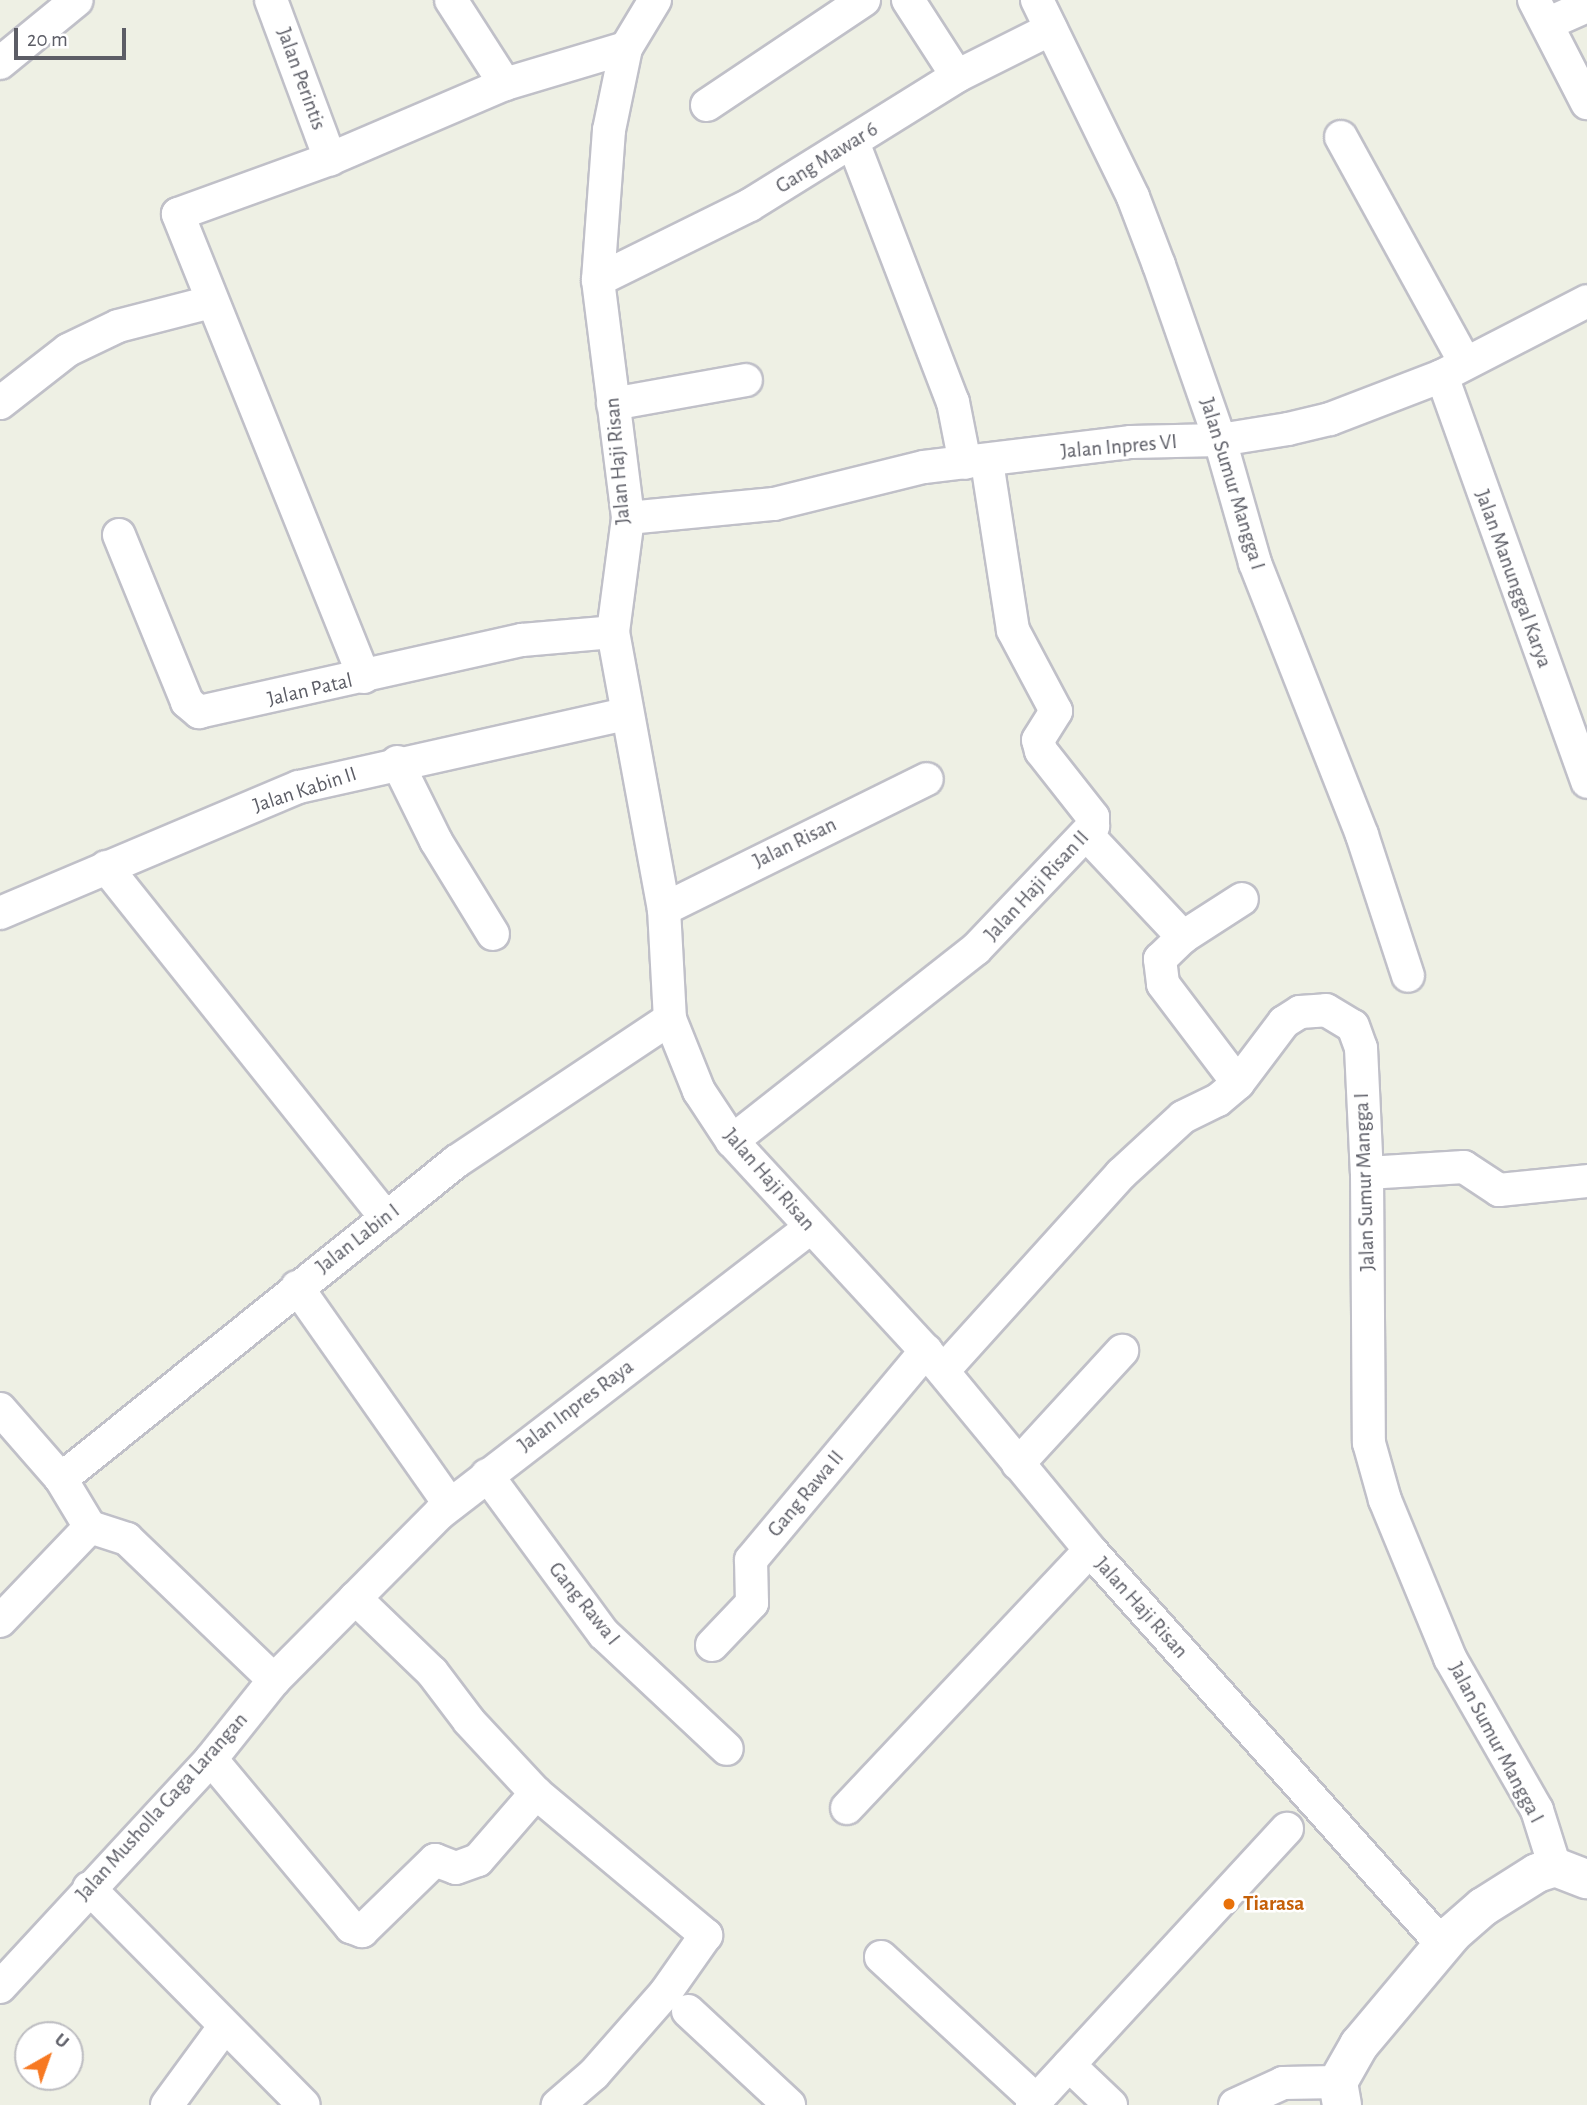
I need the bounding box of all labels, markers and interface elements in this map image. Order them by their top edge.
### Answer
scale bar [18,14,130,58]
street label: Jalan Perintis [271,25,331,133]
text: 20 m [27,29,68,50]
street label: Gang Mawar 6 [771,117,883,199]
street label: Jalan Sumur Mangga I [1194,395,1270,573]
street label: Jalan Haji Risan [600,396,636,526]
street label: Jalan Inpres VI [1060,429,1178,465]
street label: Jalan Manunggal Karya [1469,487,1557,671]
street label: Jalan Patal [265,668,355,712]
street label: Jalan Kabin II [250,761,360,819]
street label: Jalan Risan [749,812,841,874]
street label: Jalan Haji Risan II [979,825,1095,947]
street label: Jalan Sumur Mangga I [1349,1092,1381,1272]
street label: Jalan Haji Risan [718,1124,820,1236]
street label: Jalan Labin I [311,1199,405,1279]
street label: Jalan Inpres Raya [513,1354,639,1458]
street label: Gang Rawa II [763,1446,849,1542]
street label: Jalan Haji Risan [1089,1552,1193,1664]
street label: Gang Rawa I [543,1557,625,1651]
street label: Jalan Sumur Mangga I [1443,1658,1549,1828]
street label: Jalan Musholla Gaga Larangan [71,1708,253,1906]
place label: Tiarasa [1243,1891,1304,1917]
marker: Tiarasa [1221,1896,1237,1912]
north arrow [14,2021,84,2091]
text: U [51,2030,72,2052]

